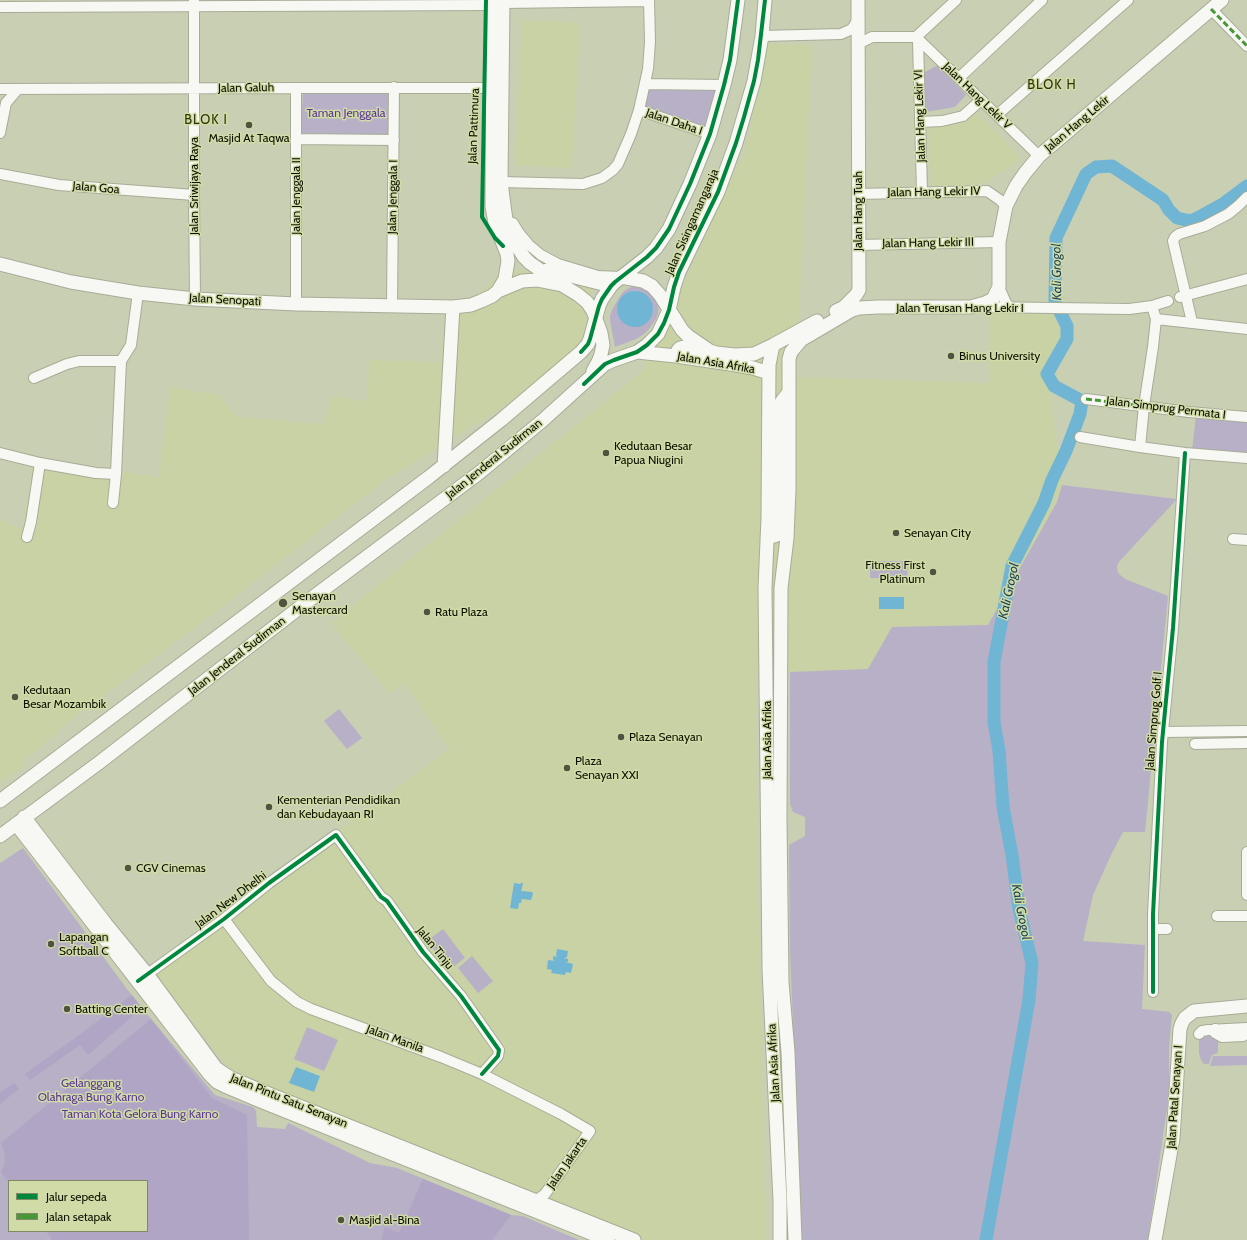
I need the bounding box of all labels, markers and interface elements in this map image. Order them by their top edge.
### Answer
street label: Jalan Hang Lekir V [940,60,1014,132]
street label: Jalan Hang Lekir VI [911,69,929,163]
district label: BLOK H [1027,77,1077,93]
street label: Jalan Galuh [218,80,274,96]
street label: Jalan Pattimura [465,88,483,164]
street label: Jalan Hang Lekir [1042,93,1112,155]
park label: Taman Jenggala [306,106,386,120]
street label: Jalan Daha I [644,106,704,138]
district label: BLOK I [184,112,228,128]
marker: Masjid At Taqwa [244,120,254,130]
place label: Masjid At Taqwa [208,131,290,145]
street label: Jalan Sriwijaya Raya [187,137,201,235]
street label: Jalan Jenggala II [289,157,303,235]
street label: Jalan Jenggala I [385,160,401,234]
street label: Jalan Sisingamangaraja [662,167,722,277]
street label: Jalan Hang Tuah [851,171,865,251]
street label: Jalan Goa [72,179,120,197]
street label: Jalan Hang Lekir IV [887,184,981,200]
street label: Jalan Hang Lekir III [882,235,974,251]
water label: Kali Grogol [1049,244,1065,300]
street label: Jalan Senopati [189,291,261,309]
street label: Jalan Terusan Hang Lekir I [896,301,1024,315]
street label: Jalan Asia Afrika [676,349,756,377]
place label: Binus University [959,349,1040,363]
marker: Binus University [946,351,956,361]
street label: Jalan Simprug Permata I [1105,394,1227,422]
street label: Jalan Jenderal Sudirman [443,416,545,502]
place label: Kedutaan Besar Papua Niugini [614,439,692,467]
marker: Kedutaan Besar Papua Niugini [601,448,611,458]
place label: Senayan City [904,526,971,540]
marker: Senayan City [891,528,901,538]
place label: Fitness First Platinum [865,558,925,586]
water label: Kali Grogol [995,562,1023,620]
marker: Fitness First Platinum [928,567,938,577]
place label: Senayan Mastercard [292,589,348,617]
marker: Senayan Mastercard [277,597,289,609]
place label: Ratu Plaza [435,605,488,619]
marker: Ratu Plaza [422,607,432,617]
street label: Jalan Jenderal Sudirman [185,614,289,698]
street label: Jalan Simprug Golf I [1142,671,1166,771]
place label: Kedutaan Besar Mozambik [23,683,106,711]
marker: Kedutaan Besar Mozambik [10,692,20,702]
street label: Jalan Asia Afrika [760,701,774,779]
place label: Plaza Senayan [629,730,702,744]
marker: Plaza Senayan [616,732,626,742]
place label: Plaza Senayan XXI [575,754,639,782]
marker: Plaza Senayan XXI [562,763,572,773]
place label: Kementerian Pendidikan dan Kebudayaan RI [277,793,400,821]
marker: Kementerian Pendidikan dan Kebudayaan RI [264,802,274,812]
place label: CGV Cinemas [136,861,206,875]
marker: CGV Cinemas [123,863,133,873]
street label: Jalan New Dhelhi [192,868,270,932]
water label: Kali Grogol [1008,883,1034,941]
street label: Jalan Tinju [413,924,457,972]
place label: Lapangan Softball C [59,930,109,958]
marker: Lapangan Softball C [46,939,56,949]
place label: Batting Center [75,1002,148,1016]
marker: Batting Center [62,1004,72,1014]
street label: Jalan Manila [364,1022,426,1056]
street label: Jalan Asia Afrika [765,1023,783,1103]
street label: Jalan Patal Senayan I [1164,1045,1186,1149]
street label: Jalan Pintu Satu Senayan [228,1071,350,1131]
park label: Gelanggang Olahraga Bung Karno [38,1076,144,1104]
park label: Taman Kota Gelora Bung Karno [62,1107,218,1121]
street label: Jalan Jakarta [544,1134,590,1192]
legend [8,1180,148,1232]
text: Jalur sepeda [46,1189,107,1204]
text: Jalan setapak [46,1209,111,1224]
place label: Masjid al-Bina [349,1213,420,1227]
marker: Masjid al-Bina [336,1215,346,1225]

